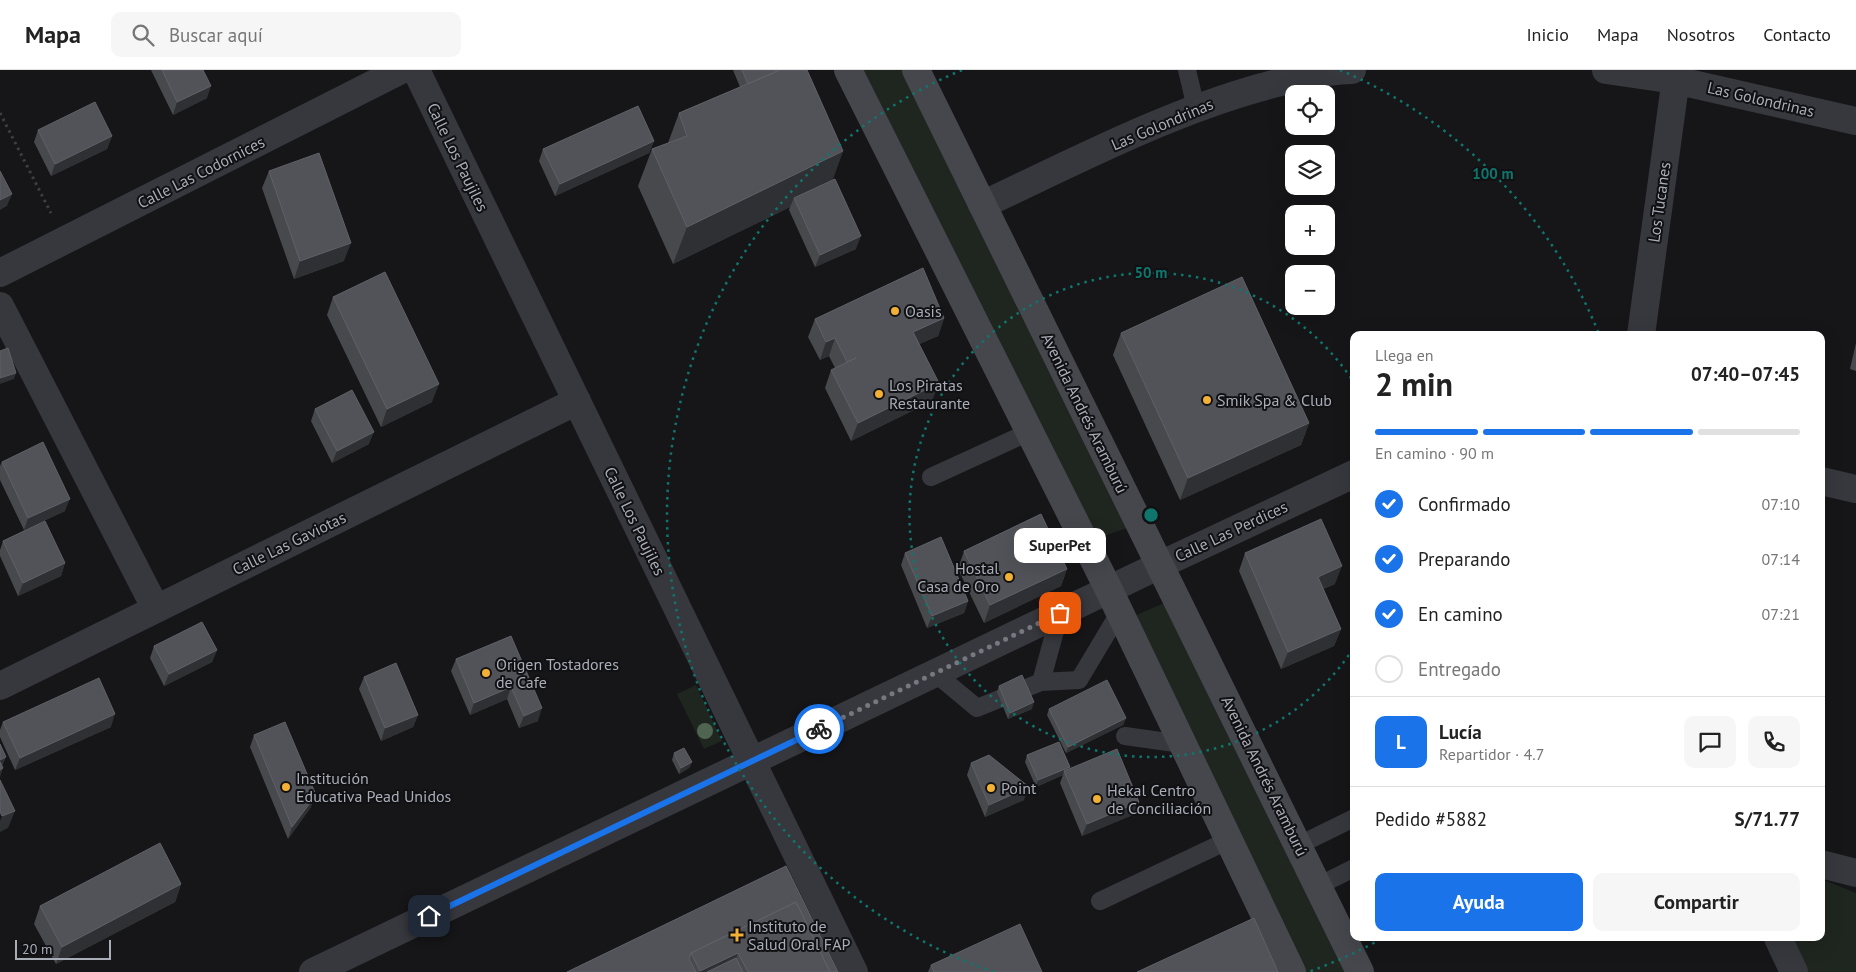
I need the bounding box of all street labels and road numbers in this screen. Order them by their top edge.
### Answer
street label: Las Golondrinas [1706,77,1817,121]
street label: Las Golondrinas [1108,93,1216,155]
street label: Calle Los Paujiles [423,99,493,215]
street label: Calle Las Codornices [134,131,268,213]
street label: Los Tucanes [1643,160,1675,244]
street label: Avenida Andrés Aramburú [1038,330,1132,496]
street label: Calle Los Paujiles [600,463,670,579]
street label: Calle Las Perdices [1171,496,1291,566]
street label: Calle Las Gaviotas [229,507,349,579]
street label: Avenida Andrés Aramburú [1218,693,1312,859]

